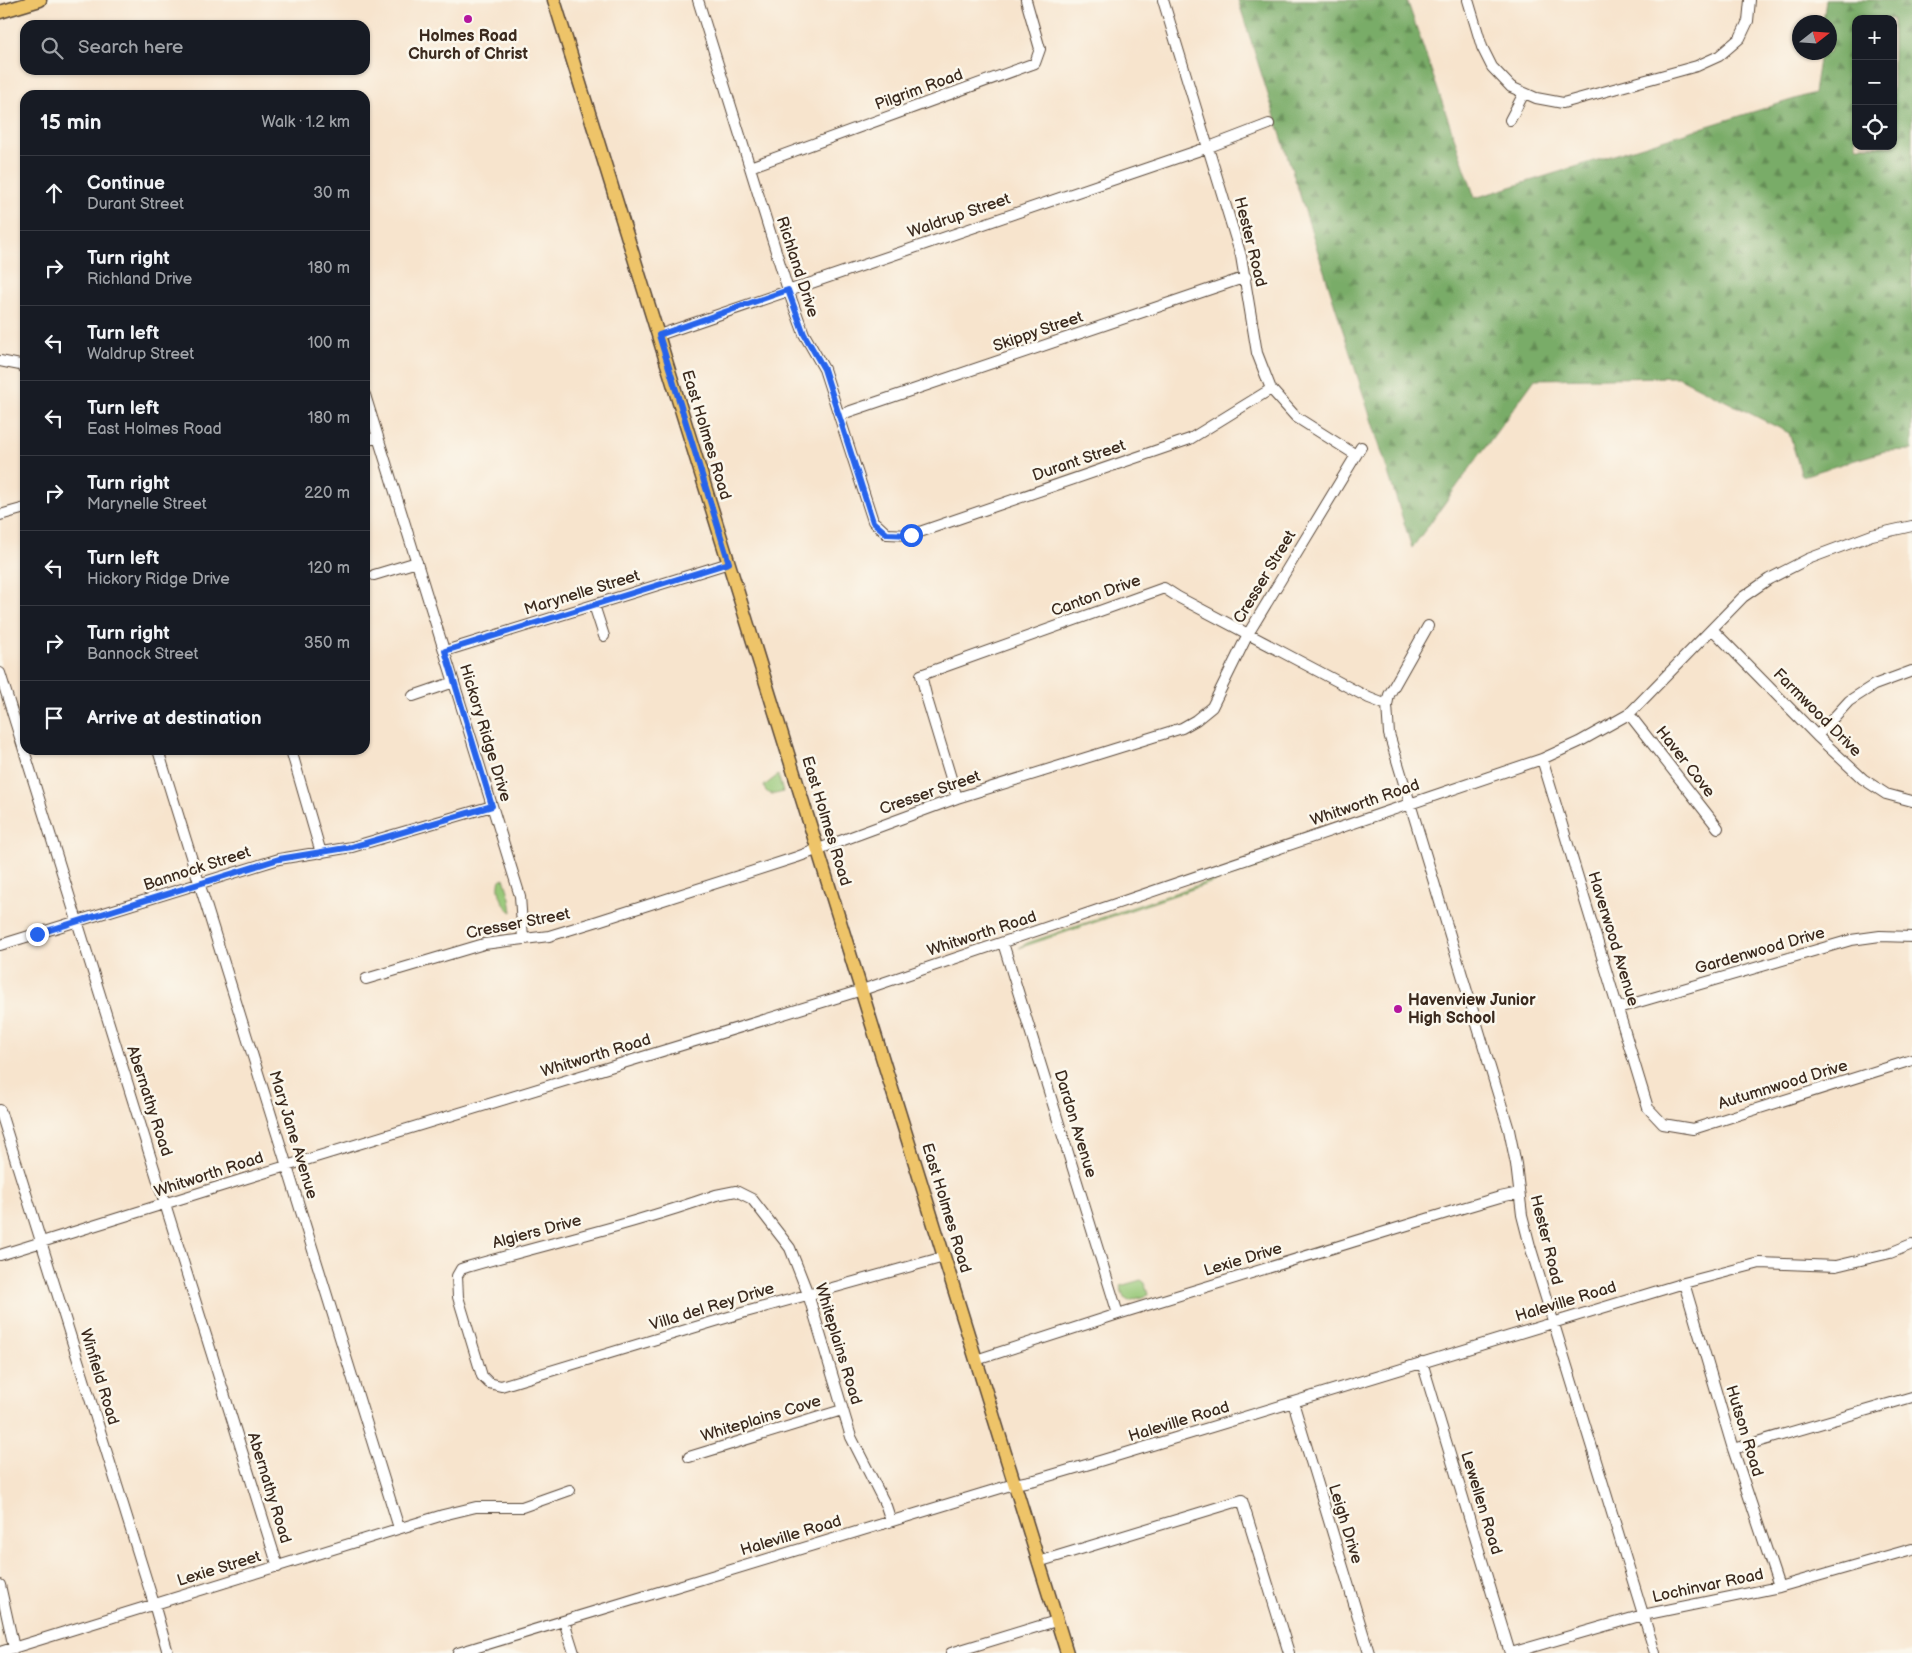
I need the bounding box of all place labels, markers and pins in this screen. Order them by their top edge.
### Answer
marker: Holmes Road Church of Christ [462,13,474,25]
place label: Holmes Road Church of Christ [408,27,528,64]
place label: Havenview Junior High School [1408,991,1536,1028]
marker: Havenview Junior High School [1392,1003,1404,1015]

